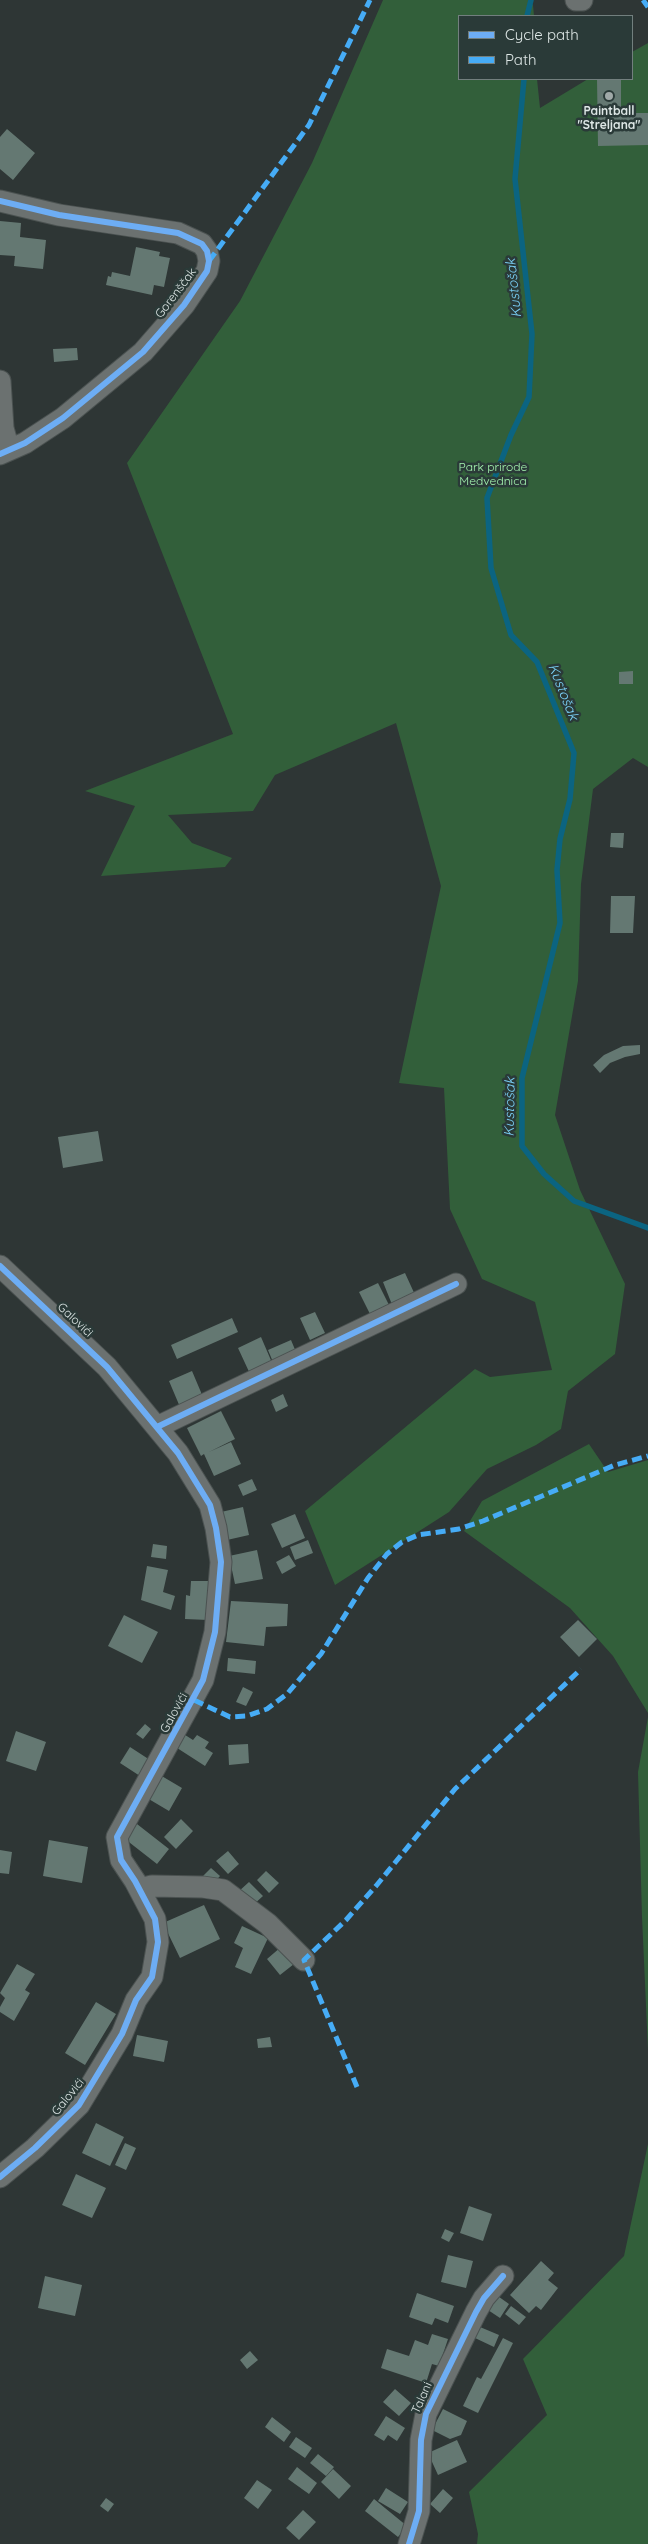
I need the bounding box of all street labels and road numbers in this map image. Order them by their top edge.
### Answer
street label: Gorenščak [152,265,200,321]
street label: Galovići [54,1300,96,1340]
street label: Galovići [157,1691,191,1735]
street label: Galovići [49,2076,87,2118]
street label: Talani [409,2380,435,2416]

